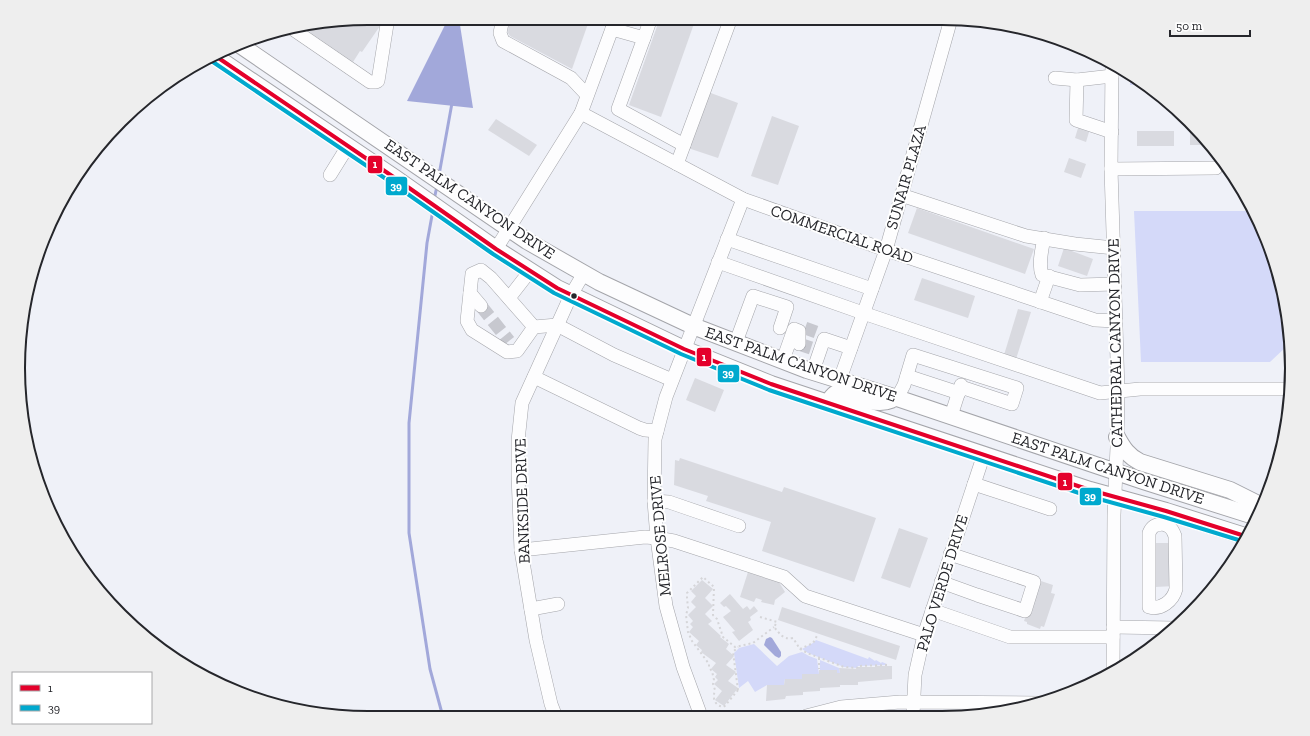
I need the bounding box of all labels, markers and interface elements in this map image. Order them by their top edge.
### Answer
scale bar [1170,12,1250,38]
text: 50 m [1176,19,1203,33]
street label: SUNAIR PLAZA [882,122,930,232]
street label: EAST PALM CANYON DRIVE [381,135,559,263]
line badge: 1 [367,155,383,174]
text: 1 [373,158,378,171]
line badge: 39 [385,176,408,196]
text: 39 [390,180,402,193]
street label: COMMERCIAL ROAD [768,201,916,267]
street label: CATHEDRAL CANYON DRIVE [1104,238,1126,448]
unlabelled marker [569,291,579,301]
street label: EAST PALM CANYON DRIVE [703,322,899,406]
line badge: 1 [696,347,712,367]
text: 1 [702,351,707,364]
line badge: 39 [717,364,740,383]
text: 39 [722,367,734,380]
street label: EAST PALM CANYON DRIVE [1009,428,1207,508]
street label: BANKSIDE DRIVE [510,438,534,564]
line badge: 1 [1057,472,1073,491]
street label: MELROSE DRIVE [645,475,675,597]
text: 1 [1063,476,1068,489]
line badge: 39 [1079,487,1102,506]
text: 39 [1084,490,1096,503]
street label: PALO VERDE DRIVE [912,512,972,654]
legend [12,672,152,724]
text: 1 [48,681,53,695]
text: 39 [48,701,60,715]

